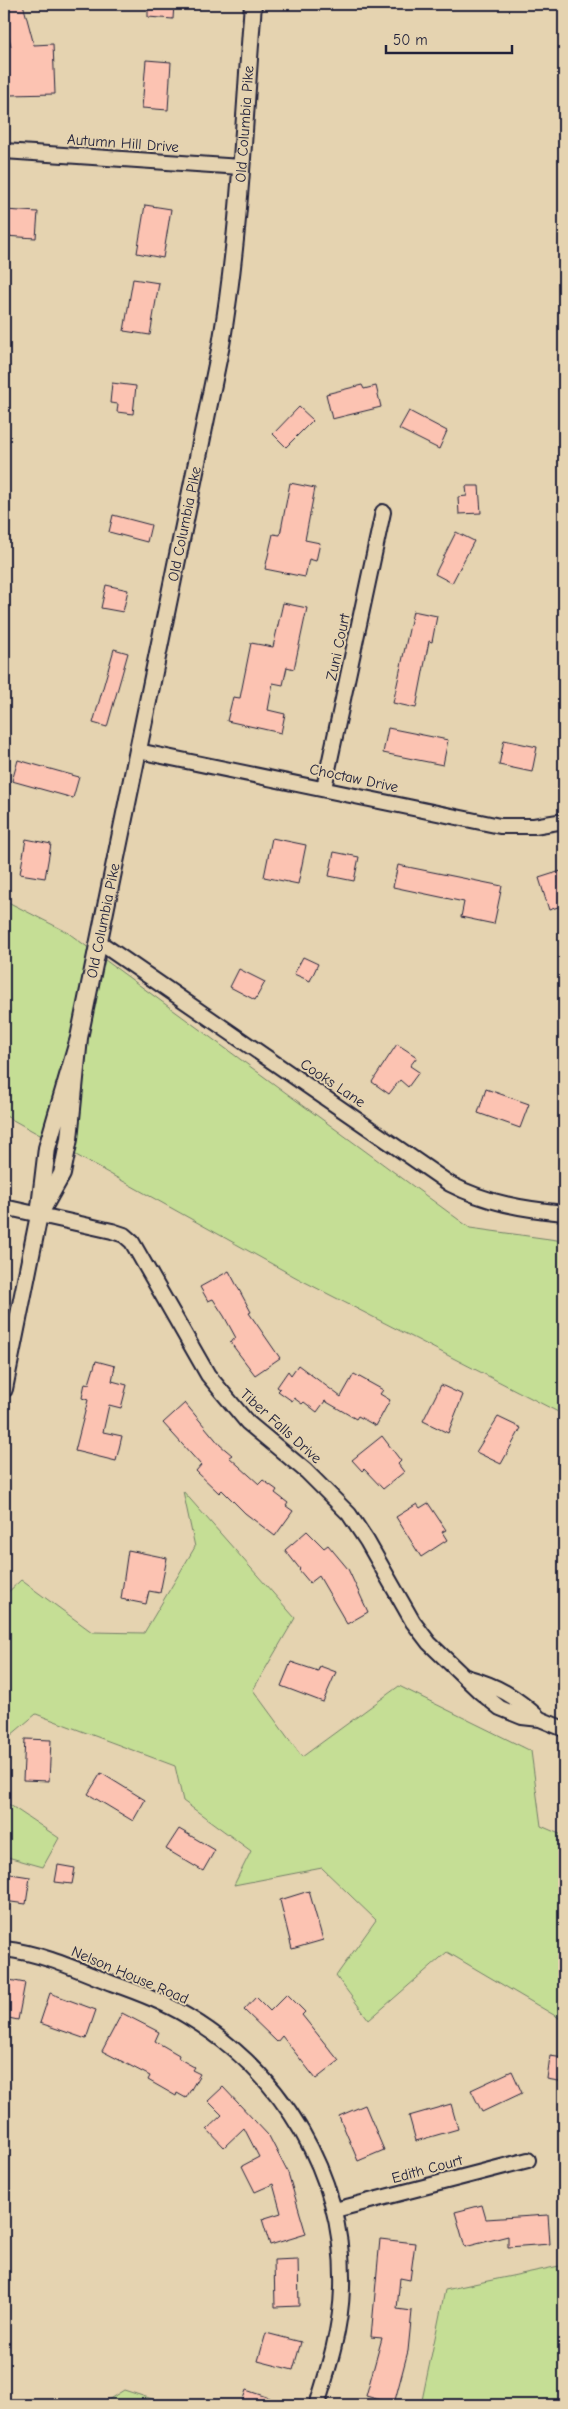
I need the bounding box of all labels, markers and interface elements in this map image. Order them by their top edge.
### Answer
scale bar [386,22,512,54]
text: 50 m [393,31,428,49]
street label: Old Columbia Pike [231,65,258,183]
street label: Autumn Hill Drive [66,130,180,156]
street label: Old Columbia Pike [164,464,205,583]
street label: Zuni Court [322,611,354,682]
street label: Choctaw Drive [308,760,400,796]
street label: Old Columbia Pike [82,861,124,980]
street label: Cooks Lane [297,1055,369,1112]
street label: Tiber Falls Drive [237,1385,326,1468]
street label: Nelson House Road [69,1942,191,2008]
street label: Edith Court [390,2151,465,2187]

